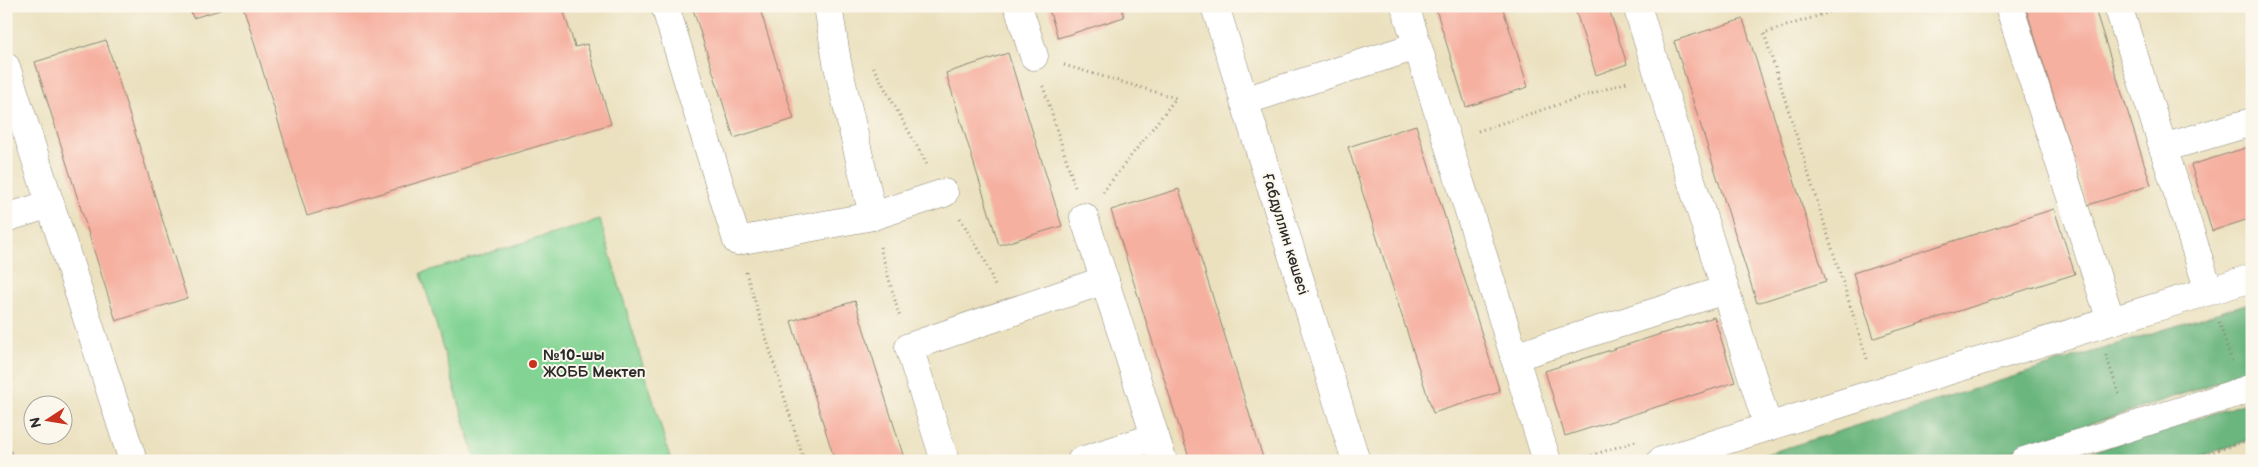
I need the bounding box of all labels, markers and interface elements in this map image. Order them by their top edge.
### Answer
street label: Ғабдуллин көшесі [1257,171,1313,297]
place label: №10-шы ЖОББ Мектеп [543,346,646,382]
marker: №10-шы ЖОББ Мектеп [527,358,539,370]
north arrow [22,394,72,444]
text: N [26,416,45,430]

